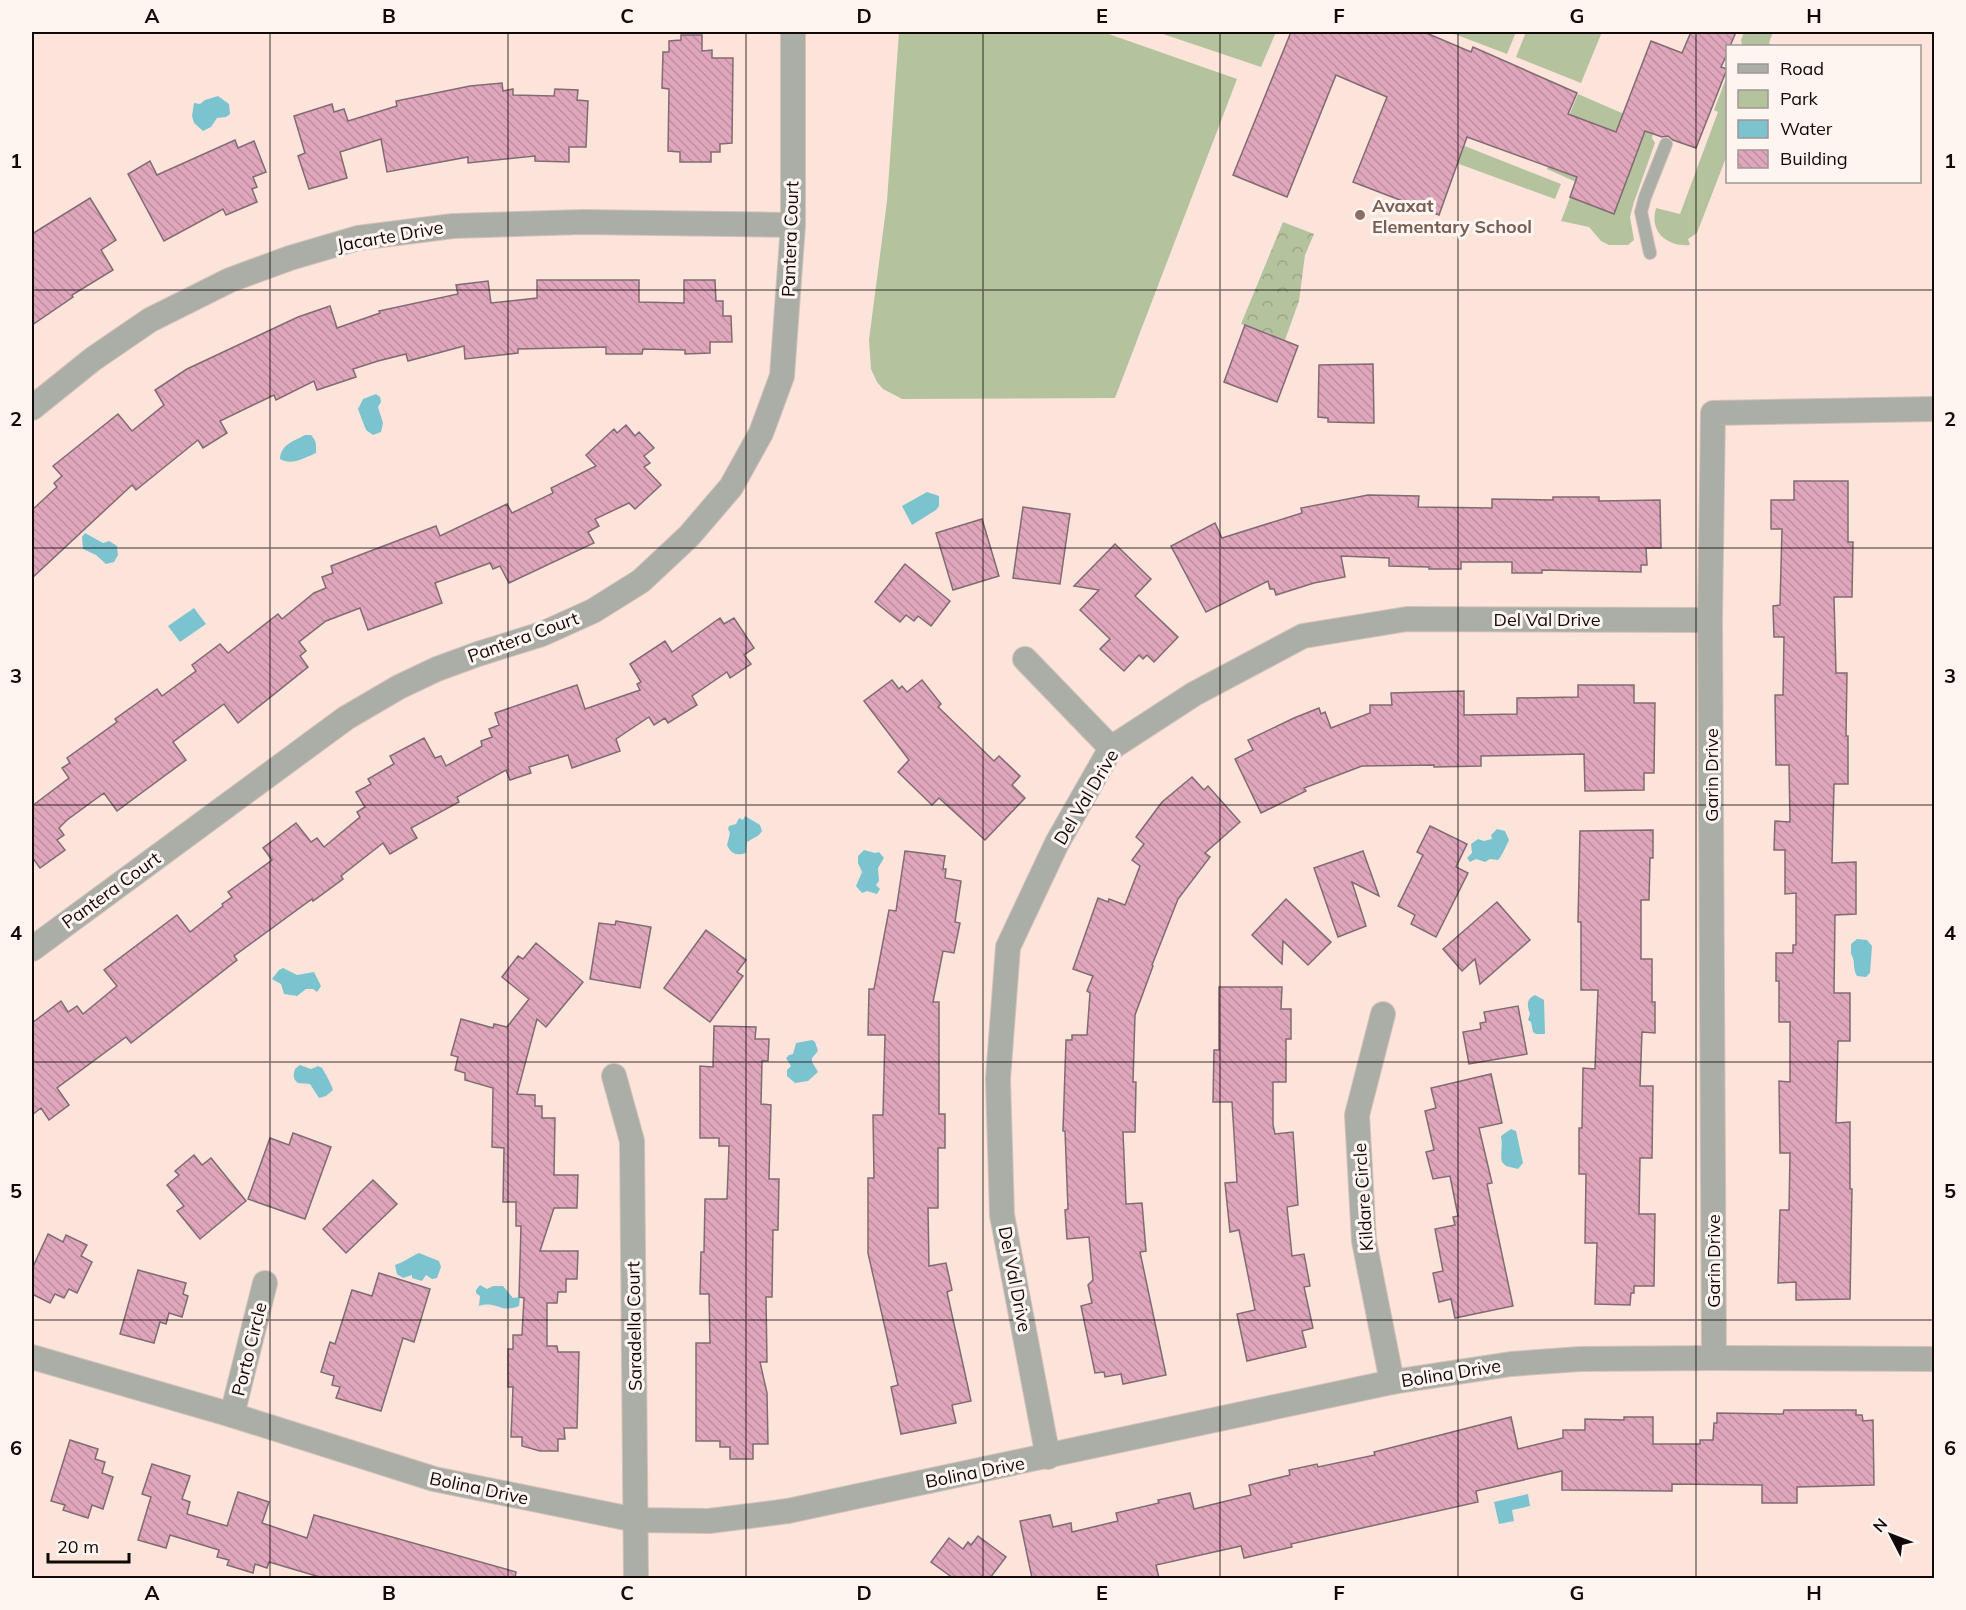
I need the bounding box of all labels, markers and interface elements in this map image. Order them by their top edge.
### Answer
text: A [145,3,160,28]
text: B [382,3,396,28]
text: C [620,3,634,28]
text: D [856,3,872,28]
text: E [1096,3,1108,28]
text: F [1333,3,1345,28]
text: G [1570,3,1584,28]
text: H [1806,3,1822,28]
legend [1726,45,1921,183]
text: Road [1780,57,1824,80]
text: Park [1780,87,1819,110]
text: Water [1780,117,1833,140]
text: Building [1780,147,1848,170]
text: 1 [10,148,22,173]
text: 1 [1944,148,1956,173]
street label: Pantera Court [776,181,804,297]
place label: Avaxat Elementary School [1372,194,1532,238]
marker: Avaxat Elementary School [1353,208,1367,222]
street label: Jacarte Drive [335,215,445,257]
text: 2 [10,406,22,431]
text: 2 [1944,406,1956,431]
street label: Pantera Court [464,606,582,668]
street label: Del Val Drive [1493,608,1601,631]
text: 3 [10,663,22,688]
text: 3 [1944,663,1956,688]
street label: Garin Drive [1700,728,1723,822]
street label: Del Val Drive [1049,745,1123,849]
street label: Pantera Court [57,847,165,933]
text: 4 [10,920,22,945]
text: 4 [1944,920,1956,945]
street label: Kildare Circle [1348,1142,1378,1252]
text: 5 [10,1178,22,1203]
text: 5 [1944,1178,1956,1203]
street label: Garin Drive [1702,1214,1725,1308]
street label: Del Val Drive [994,1224,1036,1334]
street label: Saradella Court [621,1261,647,1391]
street label: Porto Circle [226,1300,272,1398]
street label: Bolina Drive [1400,1354,1502,1392]
text: 6 [10,1435,22,1460]
text: 6 [1944,1435,1956,1460]
street label: Bolina Drive [923,1451,1027,1493]
street label: Bolina Drive [427,1466,531,1510]
north arrow [1861,1505,1921,1565]
text: N [1868,1514,1891,1536]
scale bar [48,1526,129,1564]
text: 20 m [57,1535,99,1558]
text: A [145,1580,160,1605]
text: B [382,1580,396,1605]
text: C [620,1580,634,1605]
text: D [856,1580,872,1605]
text: E [1096,1580,1108,1605]
text: F [1333,1580,1345,1605]
text: G [1570,1580,1584,1605]
text: H [1806,1580,1822,1605]

